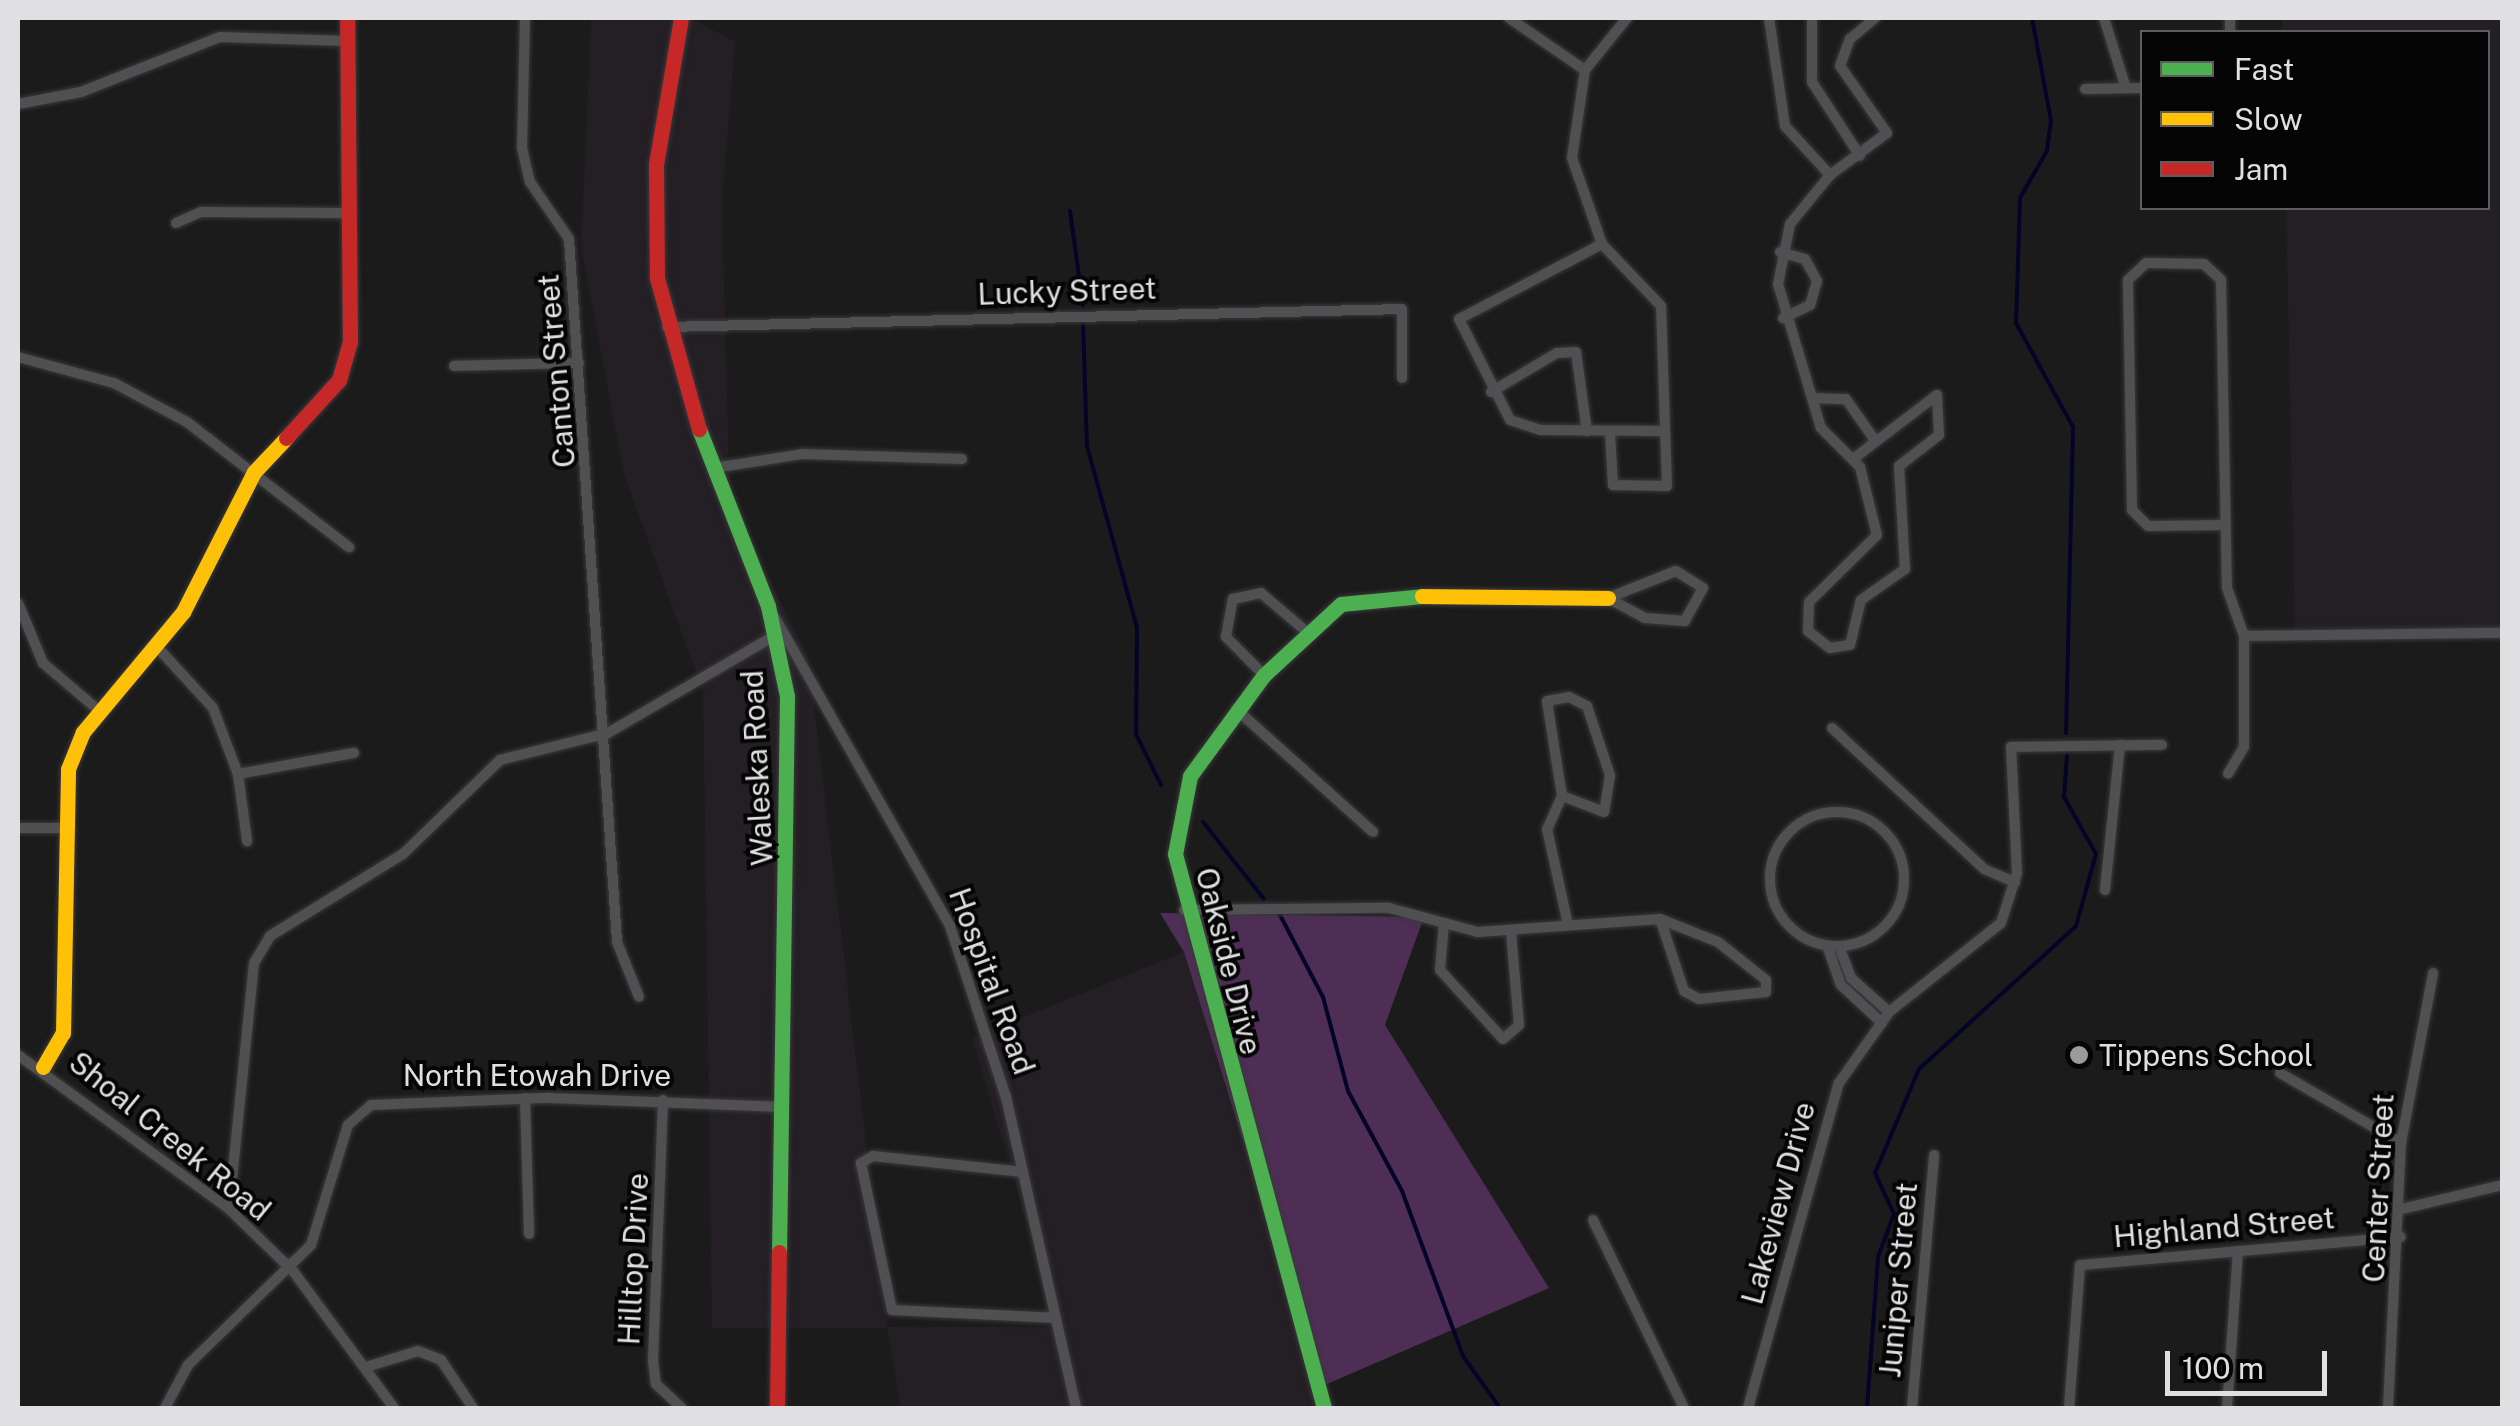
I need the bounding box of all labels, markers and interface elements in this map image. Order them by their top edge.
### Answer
legend [2140,30,2490,210]
text: Fast [2234,51,2294,87]
text: Slow [2234,101,2303,137]
text: Jam [2234,151,2288,187]
street label: Lucky Street [977,270,1157,312]
street label: Canton Street [530,273,582,469]
street label: Waleska Road [734,669,780,867]
street label: Oakside Drive [1188,864,1270,1058]
street label: Hospital Road [942,883,1042,1079]
place label: Tippens School [2099,1037,2313,1073]
street label: Shoal Creek Road [62,1044,278,1228]
marker: Tippens School [2068,1044,2090,1066]
street label: North Etowah Drive [403,1057,671,1093]
street label: Center Street [2355,1093,2401,1283]
street label: Lakeview Drive [1734,1098,1822,1308]
street label: Hilltop Drive [611,1172,655,1346]
street label: Juniper Street [1872,1181,1924,1379]
street label: Highland Street [2112,1199,2336,1255]
scale bar [2170,1331,2332,1393]
text: 100 m [2182,1350,2264,1386]

